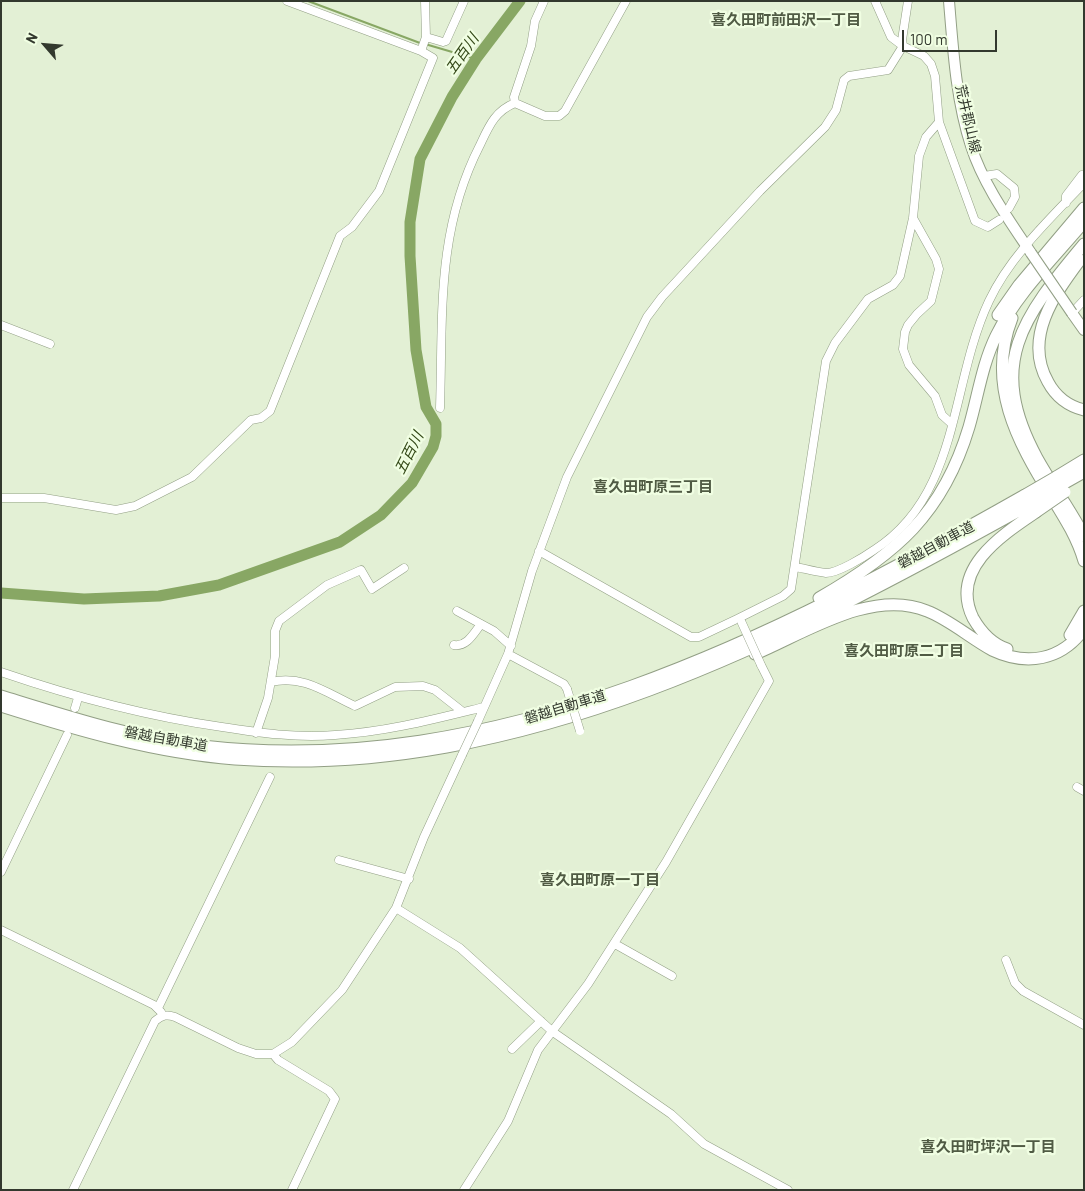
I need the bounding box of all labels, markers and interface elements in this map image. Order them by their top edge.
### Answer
district label: 喜久田町前田沢一丁目 [711,11,861,29]
north arrow [20,20,70,70]
scale bar [905,20,1000,52]
text: N [22,30,41,46]
water label: 五百川 [442,30,482,78]
text: 100 m [910,30,948,48]
street label: 荒井郡山線 [952,83,984,155]
water label: 五百川 [391,429,427,477]
district label: 喜久田町原三丁目 [593,478,713,496]
street label: 磐越自動車道 [895,518,977,572]
district label: 喜久田町原二丁目 [844,642,964,660]
street label: 磐越自動車道 [522,687,608,727]
street label: 磐越自動車道 [123,723,209,755]
district label: 喜久田町原一丁目 [540,871,660,889]
district label: 喜久田町坪沢一丁目 [921,1138,1055,1156]

